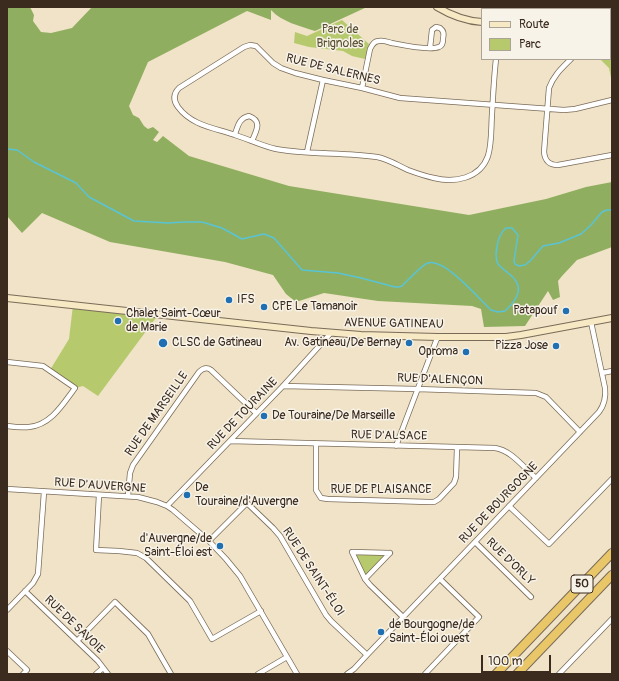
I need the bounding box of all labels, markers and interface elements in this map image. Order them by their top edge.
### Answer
legend [481,8,611,60]
text: Route [519,17,549,32]
park label: Parc de Brignoles [317,23,363,51]
text: Parc [519,37,541,52]
street label: RUE DE SALERNES [285,51,381,89]
place label: IFS [237,293,255,307]
marker: IFS [224,295,234,305]
place label: CPE Le Tamanoir [272,300,357,314]
marker: CPE Le Tamanoir [259,302,269,312]
place label: Patapouf [513,304,558,318]
marker: Patapouf [561,306,571,316]
place label: Chalet Saint-Cœur de Marie [126,307,221,335]
marker: Chalet Saint-Cœur de Marie [113,316,123,326]
street label: AVENUE GATINEAU [344,316,444,332]
place label: CLSC de Gatineau [172,336,262,350]
place label: Av. Gatineau/De Bernay [284,336,401,350]
marker: CLSC de Gatineau [157,337,169,349]
marker: Av. Gatineau/De Bernay [404,338,414,348]
place label: Pizza Jose [495,339,548,353]
marker: Pizza Jose [551,341,561,351]
place label: Oproma [418,345,458,359]
marker: Oproma [461,347,471,357]
street label: RUE DE MARSEILLE [122,369,192,459]
street label: RUE D'ALENÇON [397,371,483,389]
street label: RUE DE TOURAINE [205,375,281,453]
place label: De Touraine/De Marseille [272,409,395,423]
marker: De Touraine/De Marseille [259,411,269,421]
street label: RUE D'ALSACE [351,428,427,444]
street label: RUE DE BOURGOGNE [457,459,541,547]
street label: RUE D'AUVERGNE [54,476,146,496]
place label: De Touraine/d'Auvergne [195,481,298,509]
street label: RUE DE PLAISANCE [330,483,432,497]
marker: De Touraine/d'Auvergne [182,490,192,500]
street label: RUE DE SAINT-ÉLOI [279,525,347,619]
place label: d'Auvergne/de Saint-Éloi est [140,532,212,560]
street label: RUE D'ORLY [483,535,537,589]
marker: d'Auvergne/de Saint-Éloi est [215,541,225,551]
road number: 50 [571,575,593,593]
street label: RUE DE SAVOIE [41,593,107,657]
place label: de Bourgogne/de Saint-Éloi ouest [389,618,475,646]
marker: de Bourgogne/de Saint-Éloi ouest [376,627,386,637]
scale bar [483,647,553,673]
text: 100 m [488,654,522,669]

